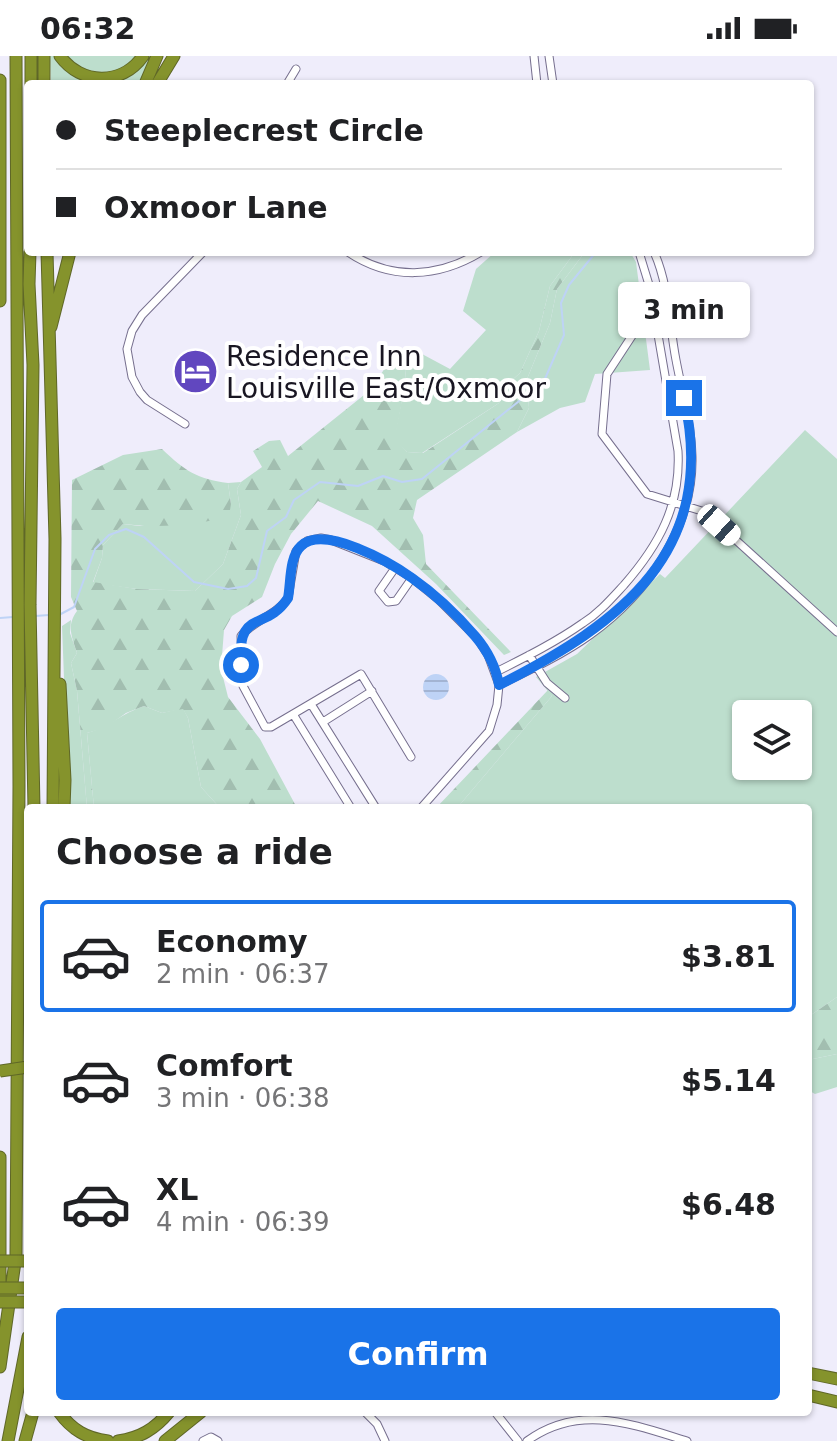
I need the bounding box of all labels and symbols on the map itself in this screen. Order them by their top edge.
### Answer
callout: 3 min [618,282,750,338]
place label: Residence Inn Louisville East/Oxmoor [226,340,546,405]
hotel icon: Residence Inn Louisville East/Oxmoor [171,348,219,396]
route end [666,380,702,416]
car [693,500,745,550]
route start [223,647,259,683]

